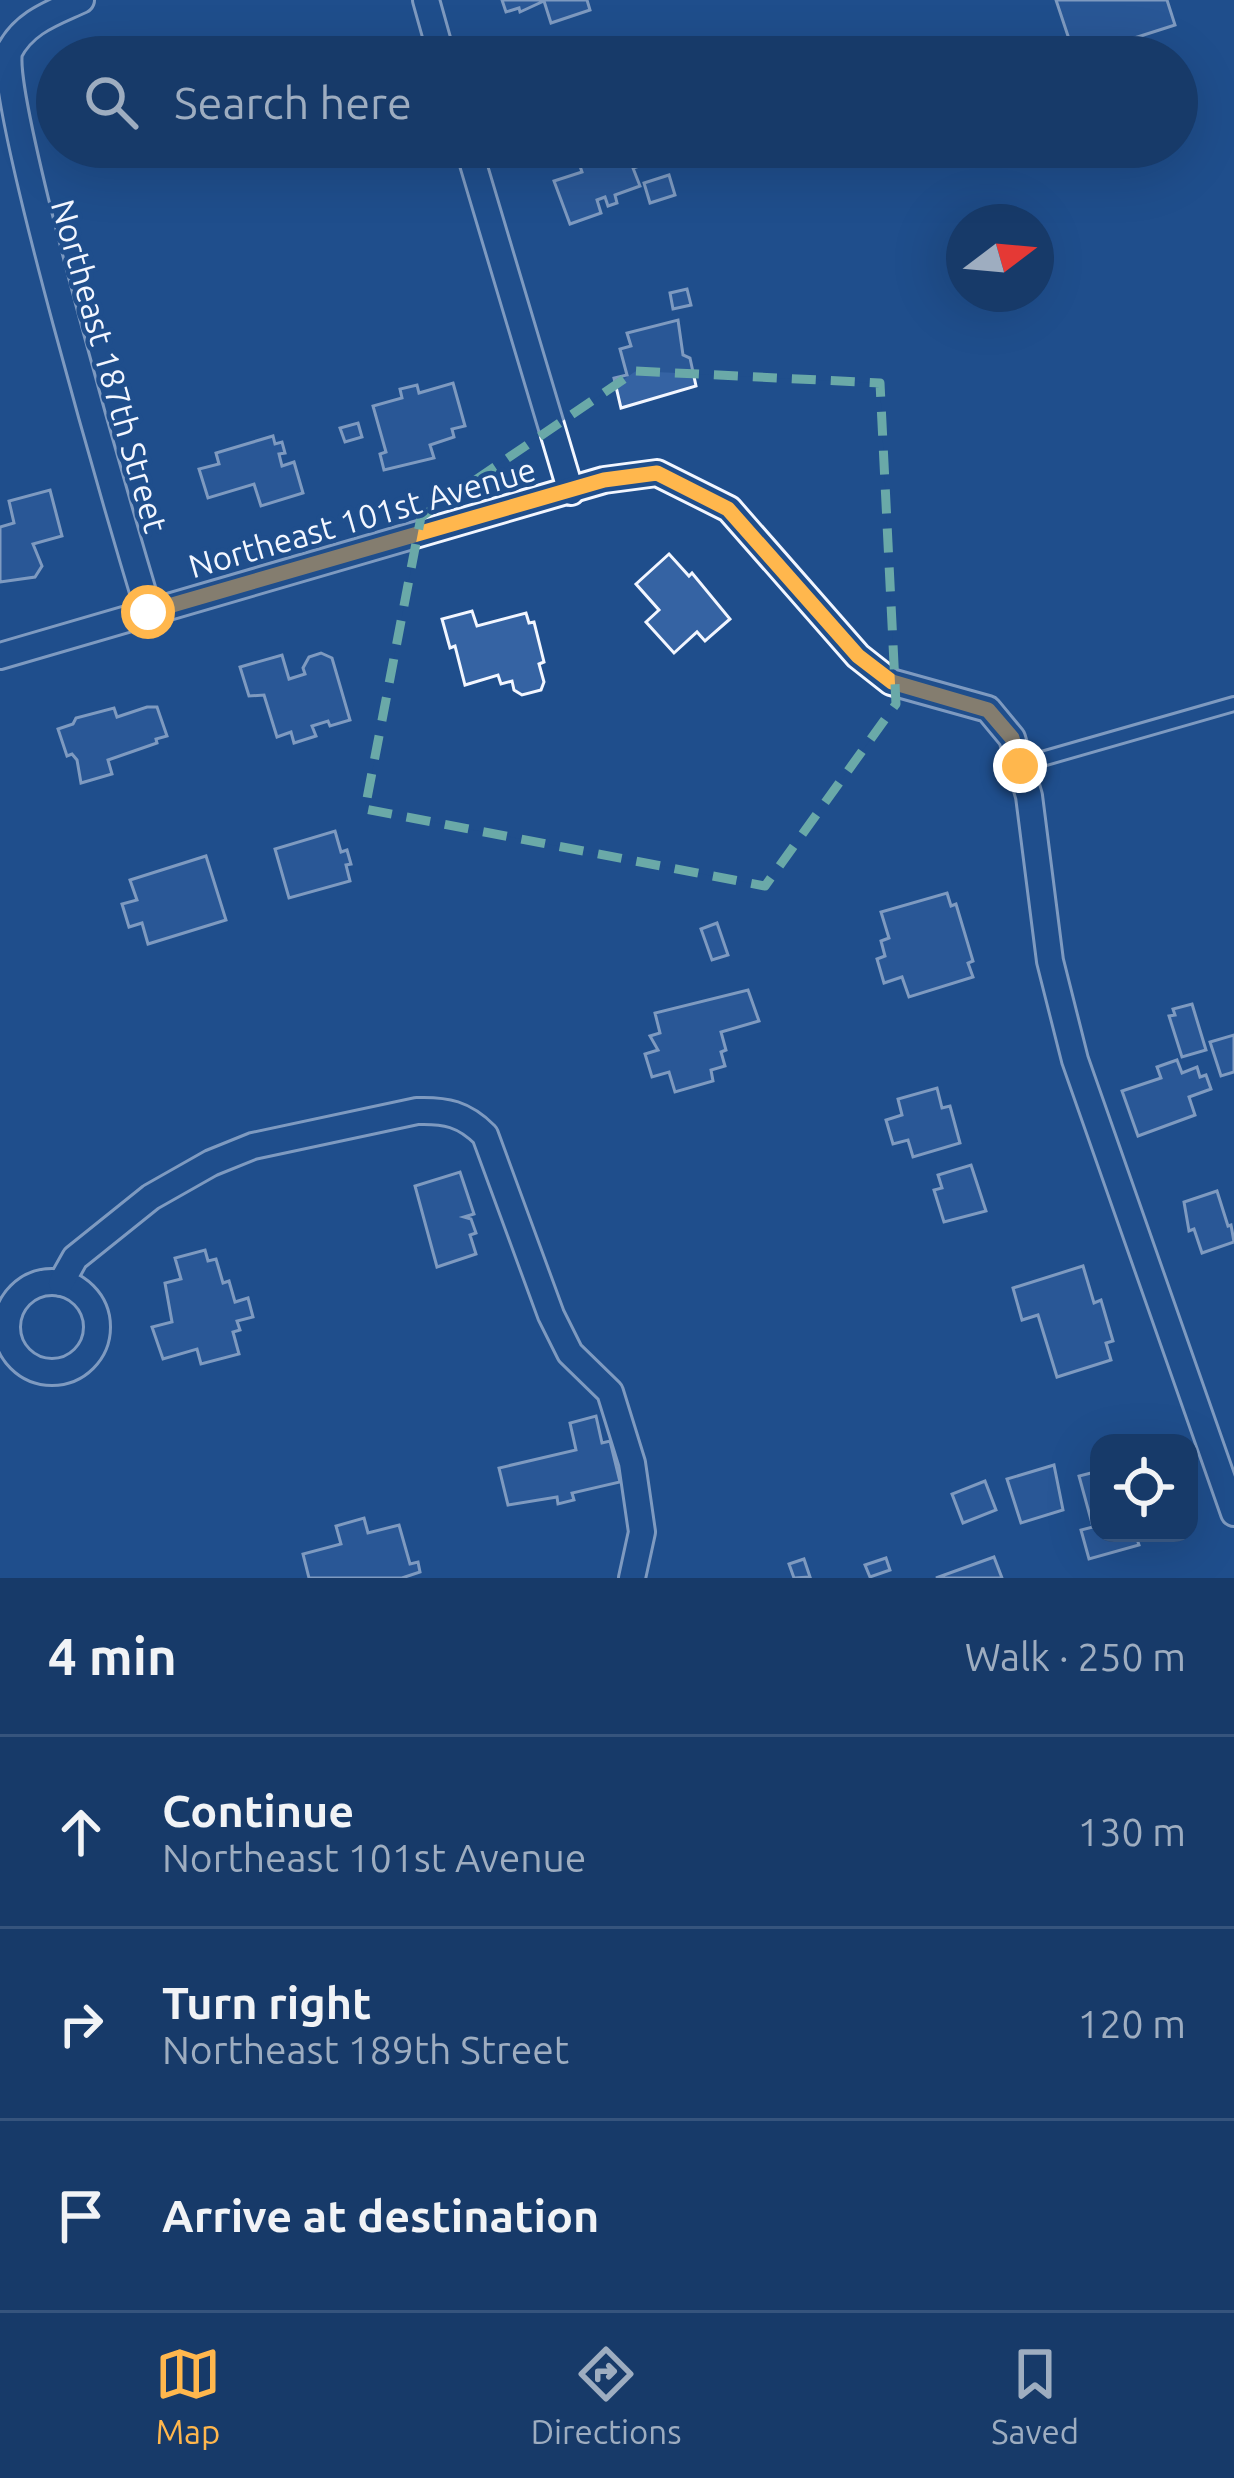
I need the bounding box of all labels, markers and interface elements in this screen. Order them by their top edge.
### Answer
search box [36,36,1198,168]
icon: search [78,69,144,135]
text: Search here [174,77,412,128]
street label: Northeast 187th Street [45,195,175,537]
north arrow [946,204,1054,312]
street label: Northeast 101st Avenue [184,450,540,584]
route start [121,585,175,639]
route end [993,739,1047,793]
map controls [1090,1434,1198,1542]
button: locate [1090,1434,1198,1542]
text: 4 min [48,1627,177,1685]
text: Walk · 250 m [965,1635,1186,1678]
text: Continue [162,1785,354,1836]
icon: ahead [48,1799,114,1865]
text: 130 m [1077,1810,1186,1853]
text: Northeast 101st Avenue [162,1836,586,1879]
text: Turn right [162,1977,371,2028]
icon: right [48,1991,114,2057]
text: 120 m [1077,2002,1186,2045]
text: Northeast 189th Street [162,2028,569,2071]
icon: arrive [48,2183,114,2249]
text: Arrive at destination [162,2190,599,2241]
tab: Map [155,2341,221,2450]
tab: Directions [531,2341,681,2450]
tab: Saved [991,2341,1079,2450]

